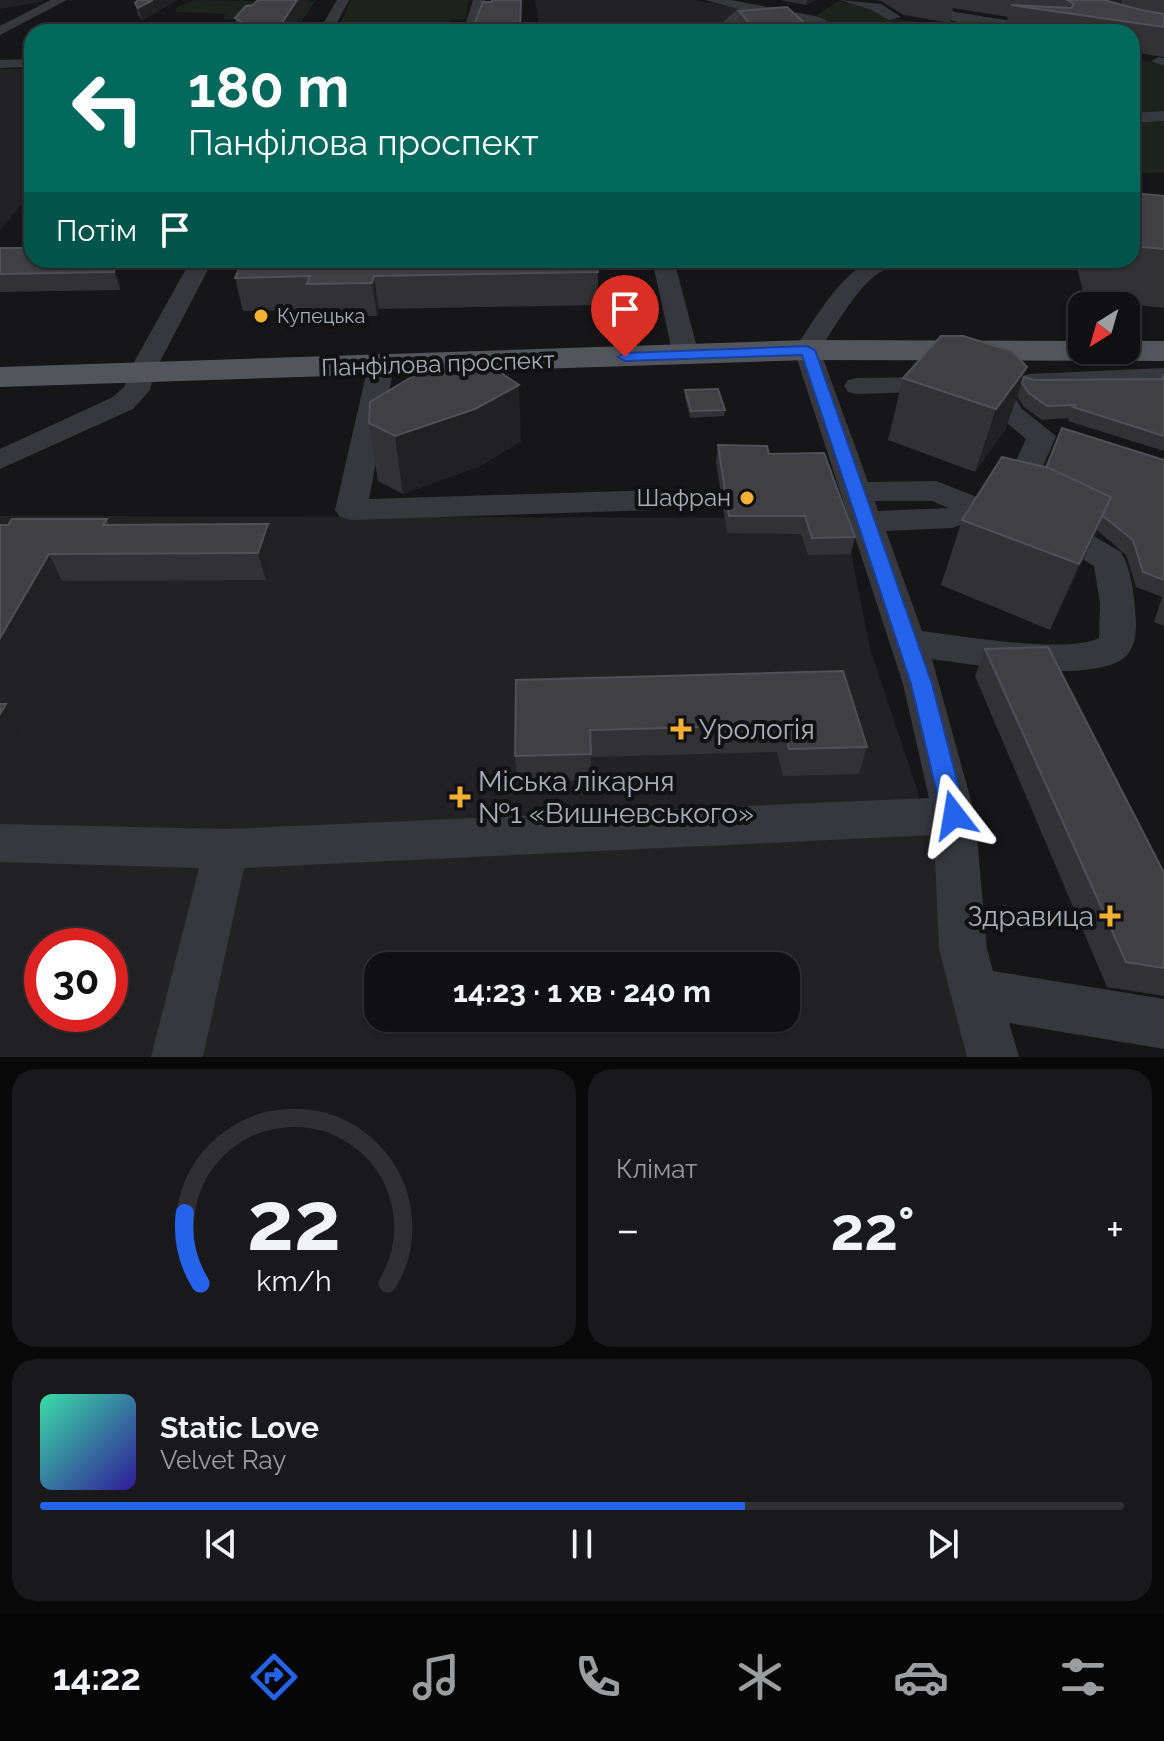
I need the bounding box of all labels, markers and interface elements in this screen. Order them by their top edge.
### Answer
text: 180 m [188,54,349,120]
icon: left [56,56,160,160]
text: Панфілова проспект [188,121,539,163]
icon: arrive [153,208,197,252]
text: Потім [56,213,137,248]
pin [591,275,659,357]
icon: arrive [603,287,647,331]
north arrow [1068,292,1140,364]
map controls [1068,292,1140,364]
place label: Купецька [277,304,366,328]
marker: Купецька [252,307,270,325]
street label: Панфілова проспект [321,345,556,382]
place label: Шафран [636,483,731,512]
marker: Шафран [738,489,756,507]
place label: Урологія [699,713,815,746]
marker: Урологія [670,718,692,740]
place label: Міська лікарня №1 «Вишневського» [478,765,754,830]
position arrow [912,773,996,857]
marker: Міська лікарня №1 «Вишневського» [449,786,471,808]
place label: Здравица [967,900,1094,933]
marker: Здравица [1101,907,1119,925]
speed limit sign: 30 [24,928,128,1032]
text: 14:23 · 1 хв · 240 m [453,974,711,1009]
text: Клімат [616,1154,698,1184]
text: 22 [247,1172,341,1269]
text: 22° [831,1194,915,1264]
text: − [616,1204,640,1255]
text: + [1106,1204,1124,1255]
text: km/h [256,1264,332,1298]
text: Static Love [160,1410,319,1445]
text: Velvet Ray [160,1445,286,1475]
icon: previous [199,1522,243,1566]
icon: pause [560,1522,604,1566]
icon: next [921,1522,965,1566]
icon: directions [246,1649,302,1705]
icon: music [408,1649,464,1705]
icon: phone [570,1649,626,1705]
icon: climate [732,1649,788,1705]
icon: car [893,1649,949,1705]
icon: filters [1055,1649,1111,1705]
text: 14:22 [53,1656,141,1698]

